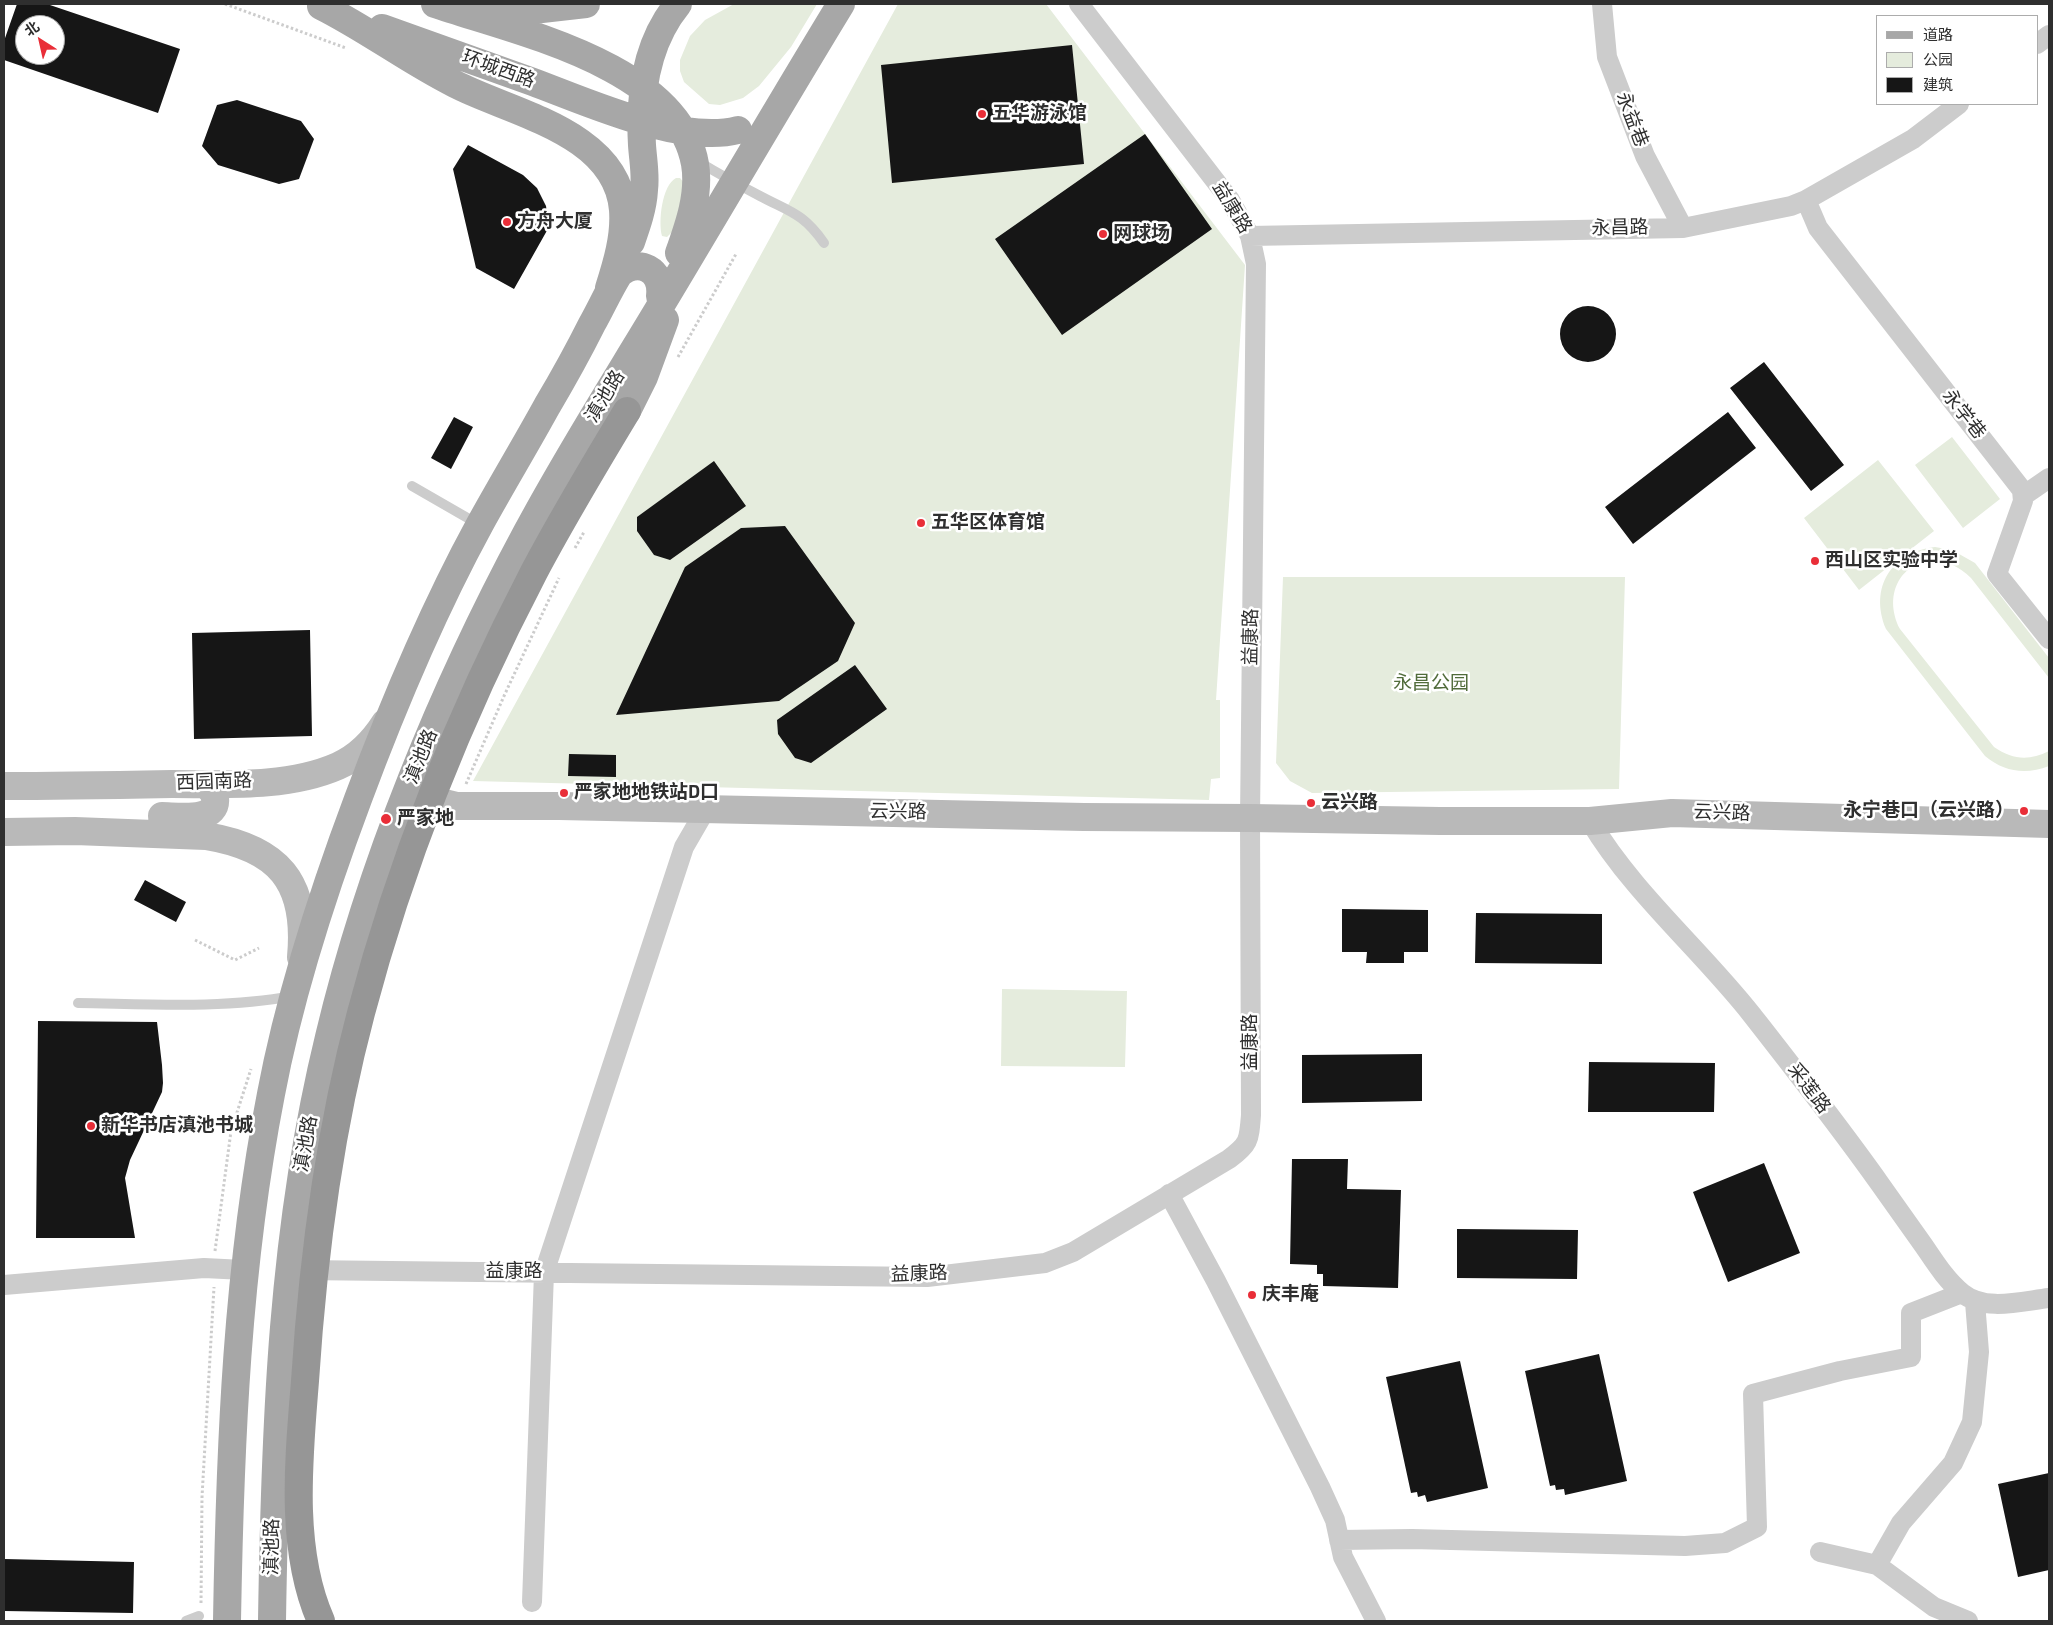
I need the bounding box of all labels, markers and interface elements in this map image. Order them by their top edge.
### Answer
north arrow [15,15,65,65]
legend [1876,15,2038,105]
text: 北 [20,16,43,41]
text: 道路 [1923,23,1953,46]
street label: 环城西路 [458,46,538,94]
text: 公园 [1923,48,1953,71]
text: 建筑 [1923,73,1953,96]
street label: 永益巷 [1610,89,1652,151]
place label: 五华游泳馆 [992,103,1087,125]
marker: 五华游泳馆 [976,108,988,120]
street label: 益康路 [1207,178,1255,238]
place label: 方舟大厦 [517,211,593,233]
marker: 方舟大厦 [501,216,513,228]
street label: 永昌路 [1591,217,1649,241]
place label: 网球场 [1113,223,1170,245]
marker: 网球场 [1097,228,1109,240]
street label: 滇池路 [582,367,630,427]
street label: 永学巷 [1936,386,1990,444]
place label: 五华区体育馆 [931,512,1045,534]
marker: 五华区体育馆 [915,517,927,529]
place label: 西山区实验中学 [1825,550,1958,572]
marker: 西山区实验中学 [1809,555,1821,567]
street label: 益康路 [1240,608,1264,666]
park label: 永昌公园 [1393,673,1469,695]
street label: 滇池路 [401,726,443,788]
street label: 西园南路 [176,770,252,796]
place label: 严家地地铁站D口 [574,782,719,804]
marker: 严家地地铁站D口 [558,787,570,799]
place label: 云兴路 [1321,792,1378,814]
marker: 云兴路 [1305,797,1317,809]
place label: 永宁巷口（云兴路） [1843,800,2014,822]
street label: 云兴路 [869,801,927,825]
street label: 云兴路 [1693,802,1751,826]
marker: 永宁巷口（云兴路） [2018,805,2030,817]
place label: 严家地 [397,808,454,830]
marker: 严家地 [379,812,393,826]
street label: 益康路 [1240,1014,1262,1070]
street label: 采莲路 [1782,1059,1834,1119]
street label: 滇池路 [291,1114,323,1174]
place label: 新华书店滇池书城 [101,1115,253,1137]
marker: 新华书店滇池书城 [85,1120,97,1132]
street label: 益康路 [486,1261,542,1283]
street label: 益康路 [890,1263,948,1287]
place label: 庆丰庵 [1262,1284,1319,1306]
marker: 庆丰庵 [1246,1289,1258,1301]
street label: 滇池路 [261,1518,285,1576]

